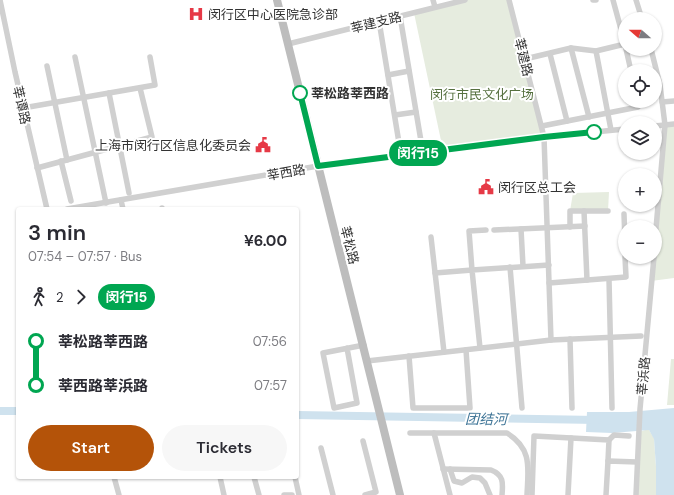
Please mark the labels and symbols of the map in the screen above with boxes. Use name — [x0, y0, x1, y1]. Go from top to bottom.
hospital icon: 闵行区中心医院急诊部 — [187, 5, 205, 23]
place label: 闵行区中心医院急诊部 — [208, 6, 338, 23]
street label: 莘建支路 — [349, 8, 403, 37]
north arrow — [618, 12, 662, 56]
street label: 莘建路 — [511, 36, 536, 78]
street label: 莘谭路 — [9, 84, 34, 126]
marker: 莘松路莘西路 — [292, 85, 308, 101]
place label: 莘松路莘西路 — [311, 85, 389, 102]
park label: 闵行市民文化广场 — [430, 86, 534, 103]
unlabelled marker — [586, 124, 602, 140]
public building icon: 上海市闵行区信息化委员会 — [254, 136, 272, 154]
place label: 上海市闵行区信息化委员会 — [95, 137, 251, 154]
line badge: 闵行15 — [390, 140, 446, 166]
street label: 莘西路 — [265, 161, 307, 184]
public building icon: 闵行区总工会 — [477, 178, 495, 196]
place label: 闵行区总工会 — [498, 179, 576, 196]
street label: 莘松路 — [337, 224, 362, 266]
street label: 莘浜路 — [633, 356, 654, 396]
water label: 团结河 — [465, 410, 510, 428]

